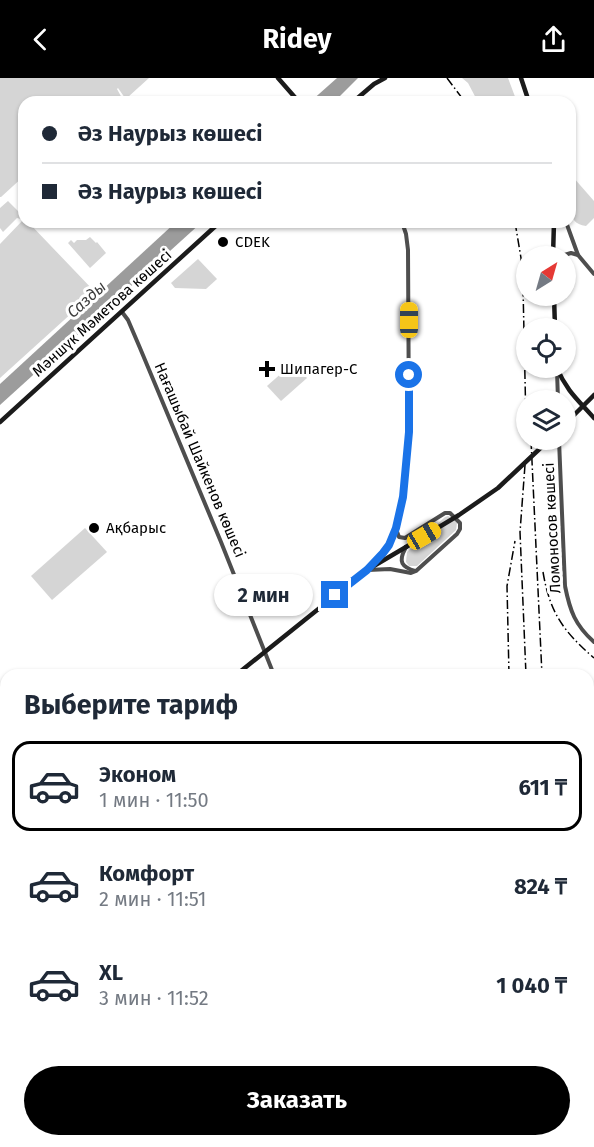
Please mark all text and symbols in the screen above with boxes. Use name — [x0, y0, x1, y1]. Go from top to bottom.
icon: back — [24, 23, 57, 56]
text: Ridey — [262, 23, 332, 55]
icon: share — [537, 23, 570, 56]
text: Әз Наурыз көшесі — [78, 120, 263, 147]
text: Әз Наурыз көшесі — [78, 178, 263, 205]
place label: CDEK — [235, 233, 270, 251]
marker: CDEK — [216, 235, 230, 249]
street label: Мәншүк Мәметова көшесі — [29, 246, 175, 380]
north arrow — [516, 246, 576, 306]
map controls — [516, 246, 576, 450]
water label: Сазды — [63, 277, 110, 322]
car — [400, 302, 418, 338]
button: locate — [516, 318, 576, 378]
street label: Нағашыбай Шайкенов көшесі — [151, 360, 249, 560]
marker: Шипагер-С — [258, 360, 276, 378]
place label: Шипагер-С — [280, 360, 358, 378]
route start — [395, 361, 422, 388]
button: layers — [516, 390, 576, 450]
street label: Ломоносов көшесі — [540, 462, 564, 594]
place label: Ақбарыс — [106, 519, 166, 537]
car — [404, 519, 444, 553]
marker: Ақбарыс — [87, 521, 101, 535]
callout: 2 мин — [215, 574, 314, 616]
route end — [321, 581, 348, 608]
text: 2 мин — [237, 583, 290, 607]
text: Выберите тариф — [24, 689, 238, 721]
icon: car — [27, 759, 81, 813]
text: Эконом — [99, 761, 176, 788]
text: 611 ₸ — [519, 774, 567, 801]
text: 1 мин · 11:50 — [99, 788, 209, 812]
icon: car — [27, 858, 81, 912]
text: Комфорт — [99, 860, 194, 887]
text: 824 ₸ — [514, 873, 567, 900]
text: 2 мин · 11:51 — [99, 887, 206, 911]
icon: car — [27, 957, 81, 1011]
text: XL — [99, 959, 123, 986]
text: 1 040 ₸ — [496, 972, 567, 999]
text: 3 мин · 11:52 — [99, 986, 209, 1010]
button: Заказать — [24, 1066, 570, 1135]

